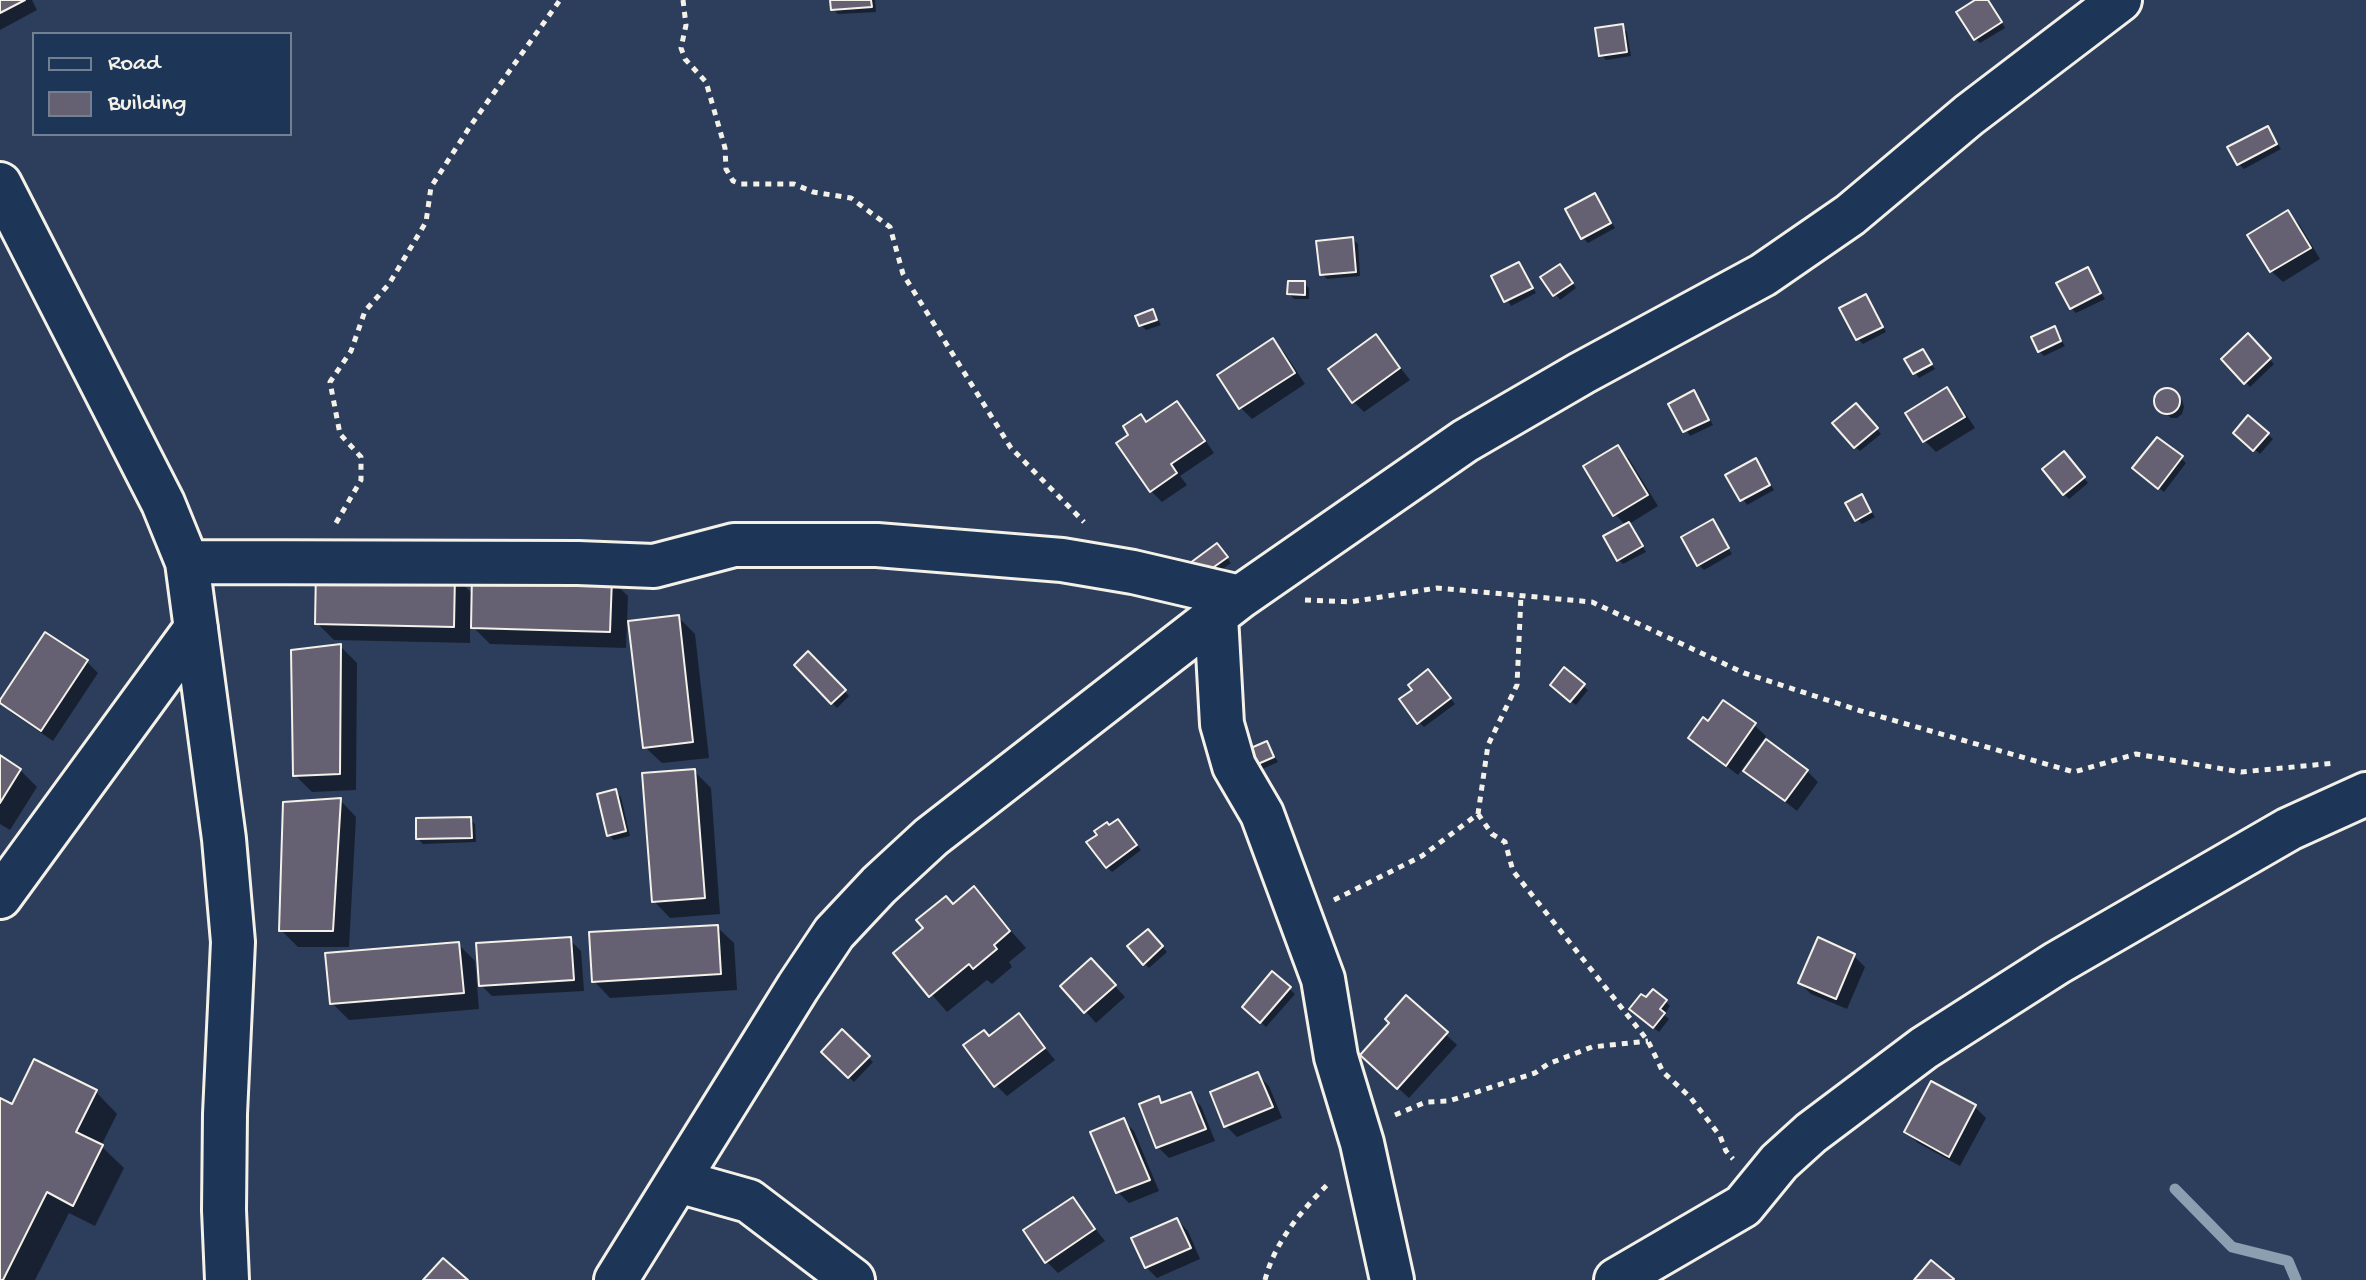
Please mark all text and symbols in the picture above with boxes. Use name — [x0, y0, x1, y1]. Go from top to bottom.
legend — [32, 32, 292, 136]
text: Road — [108, 50, 160, 79]
text: Building — [108, 90, 186, 119]

